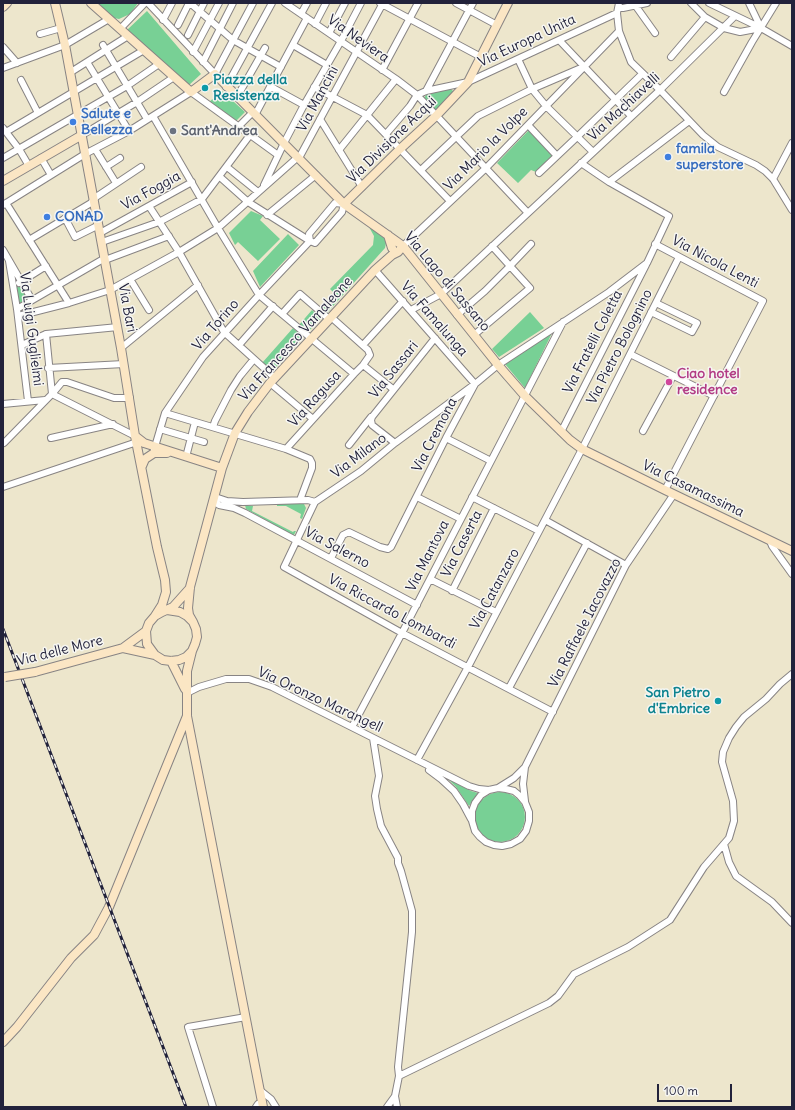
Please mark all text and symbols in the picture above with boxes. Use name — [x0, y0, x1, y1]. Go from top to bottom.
street label: Via Europa Unita — [476, 11, 578, 71]
street label: Via Neviera — [324, 12, 392, 66]
street label: Via Mancini — [294, 63, 342, 135]
street label: Via Machiavelli — [584, 69, 664, 145]
place label: Piazza della Resistenza — [213, 72, 287, 104]
marker: Piazza della Resistenza — [200, 83, 210, 93]
street label: Via Divisione Acqui — [344, 93, 440, 187]
street label: Via Mario la Volpe — [441, 104, 531, 194]
place label: Salute e Bellezza — [81, 106, 133, 138]
marker: Salute e Bellezza — [68, 117, 78, 127]
place label: Sant'Andrea — [181, 123, 258, 139]
marker: Sant'Andrea — [168, 126, 178, 136]
place label: famila superstore — [676, 141, 744, 174]
marker: famila superstore — [663, 152, 673, 162]
street label: Via Foggia — [118, 168, 184, 214]
place label: CONAD — [55, 209, 103, 225]
marker: CONAD — [42, 212, 52, 222]
street label: Via Lago di Sassano — [400, 229, 494, 335]
street label: Via Nicola Lenti — [669, 232, 761, 292]
street label: Via Luigi Guglielmi — [16, 271, 46, 387]
street label: Via Francesco Vamaleone — [236, 273, 356, 405]
street label: Via Famalunga — [397, 278, 471, 360]
street label: Via Bari — [114, 282, 140, 334]
street label: Via Fratelli Coletta — [560, 287, 626, 397]
street label: Via Pietro Bolognino — [584, 287, 656, 407]
street label: Via Torino — [189, 296, 243, 354]
street label: Via Sassari — [366, 338, 422, 402]
place label: Ciao hotel residence — [677, 366, 740, 398]
street label: Via Ragusa — [285, 367, 345, 431]
marker: Ciao hotel residence — [664, 377, 674, 387]
street label: Via Cremona — [409, 395, 461, 475]
street label: Via Milano — [328, 430, 390, 482]
street label: Via Casamassima — [639, 457, 747, 521]
street label: Via Caserta — [438, 508, 486, 580]
street label: Via Mantova — [403, 518, 453, 594]
street label: Via Salerno — [302, 524, 372, 572]
street label: Via Catanzaro — [467, 546, 523, 632]
street label: Via Raffaele Iacovazzo — [545, 555, 625, 691]
street label: Via Riccardo Lombardi — [325, 571, 459, 653]
street label: Via delle More — [15, 632, 105, 670]
street label: Via Oronzo Marangell — [255, 664, 385, 736]
place label: San Pietro d'Embrice — [646, 685, 710, 718]
marker: San Pietro d'Embrice — [713, 696, 723, 706]
scale bar — [659, 1076, 734, 1102]
text: 100 m — [664, 1083, 698, 1098]

